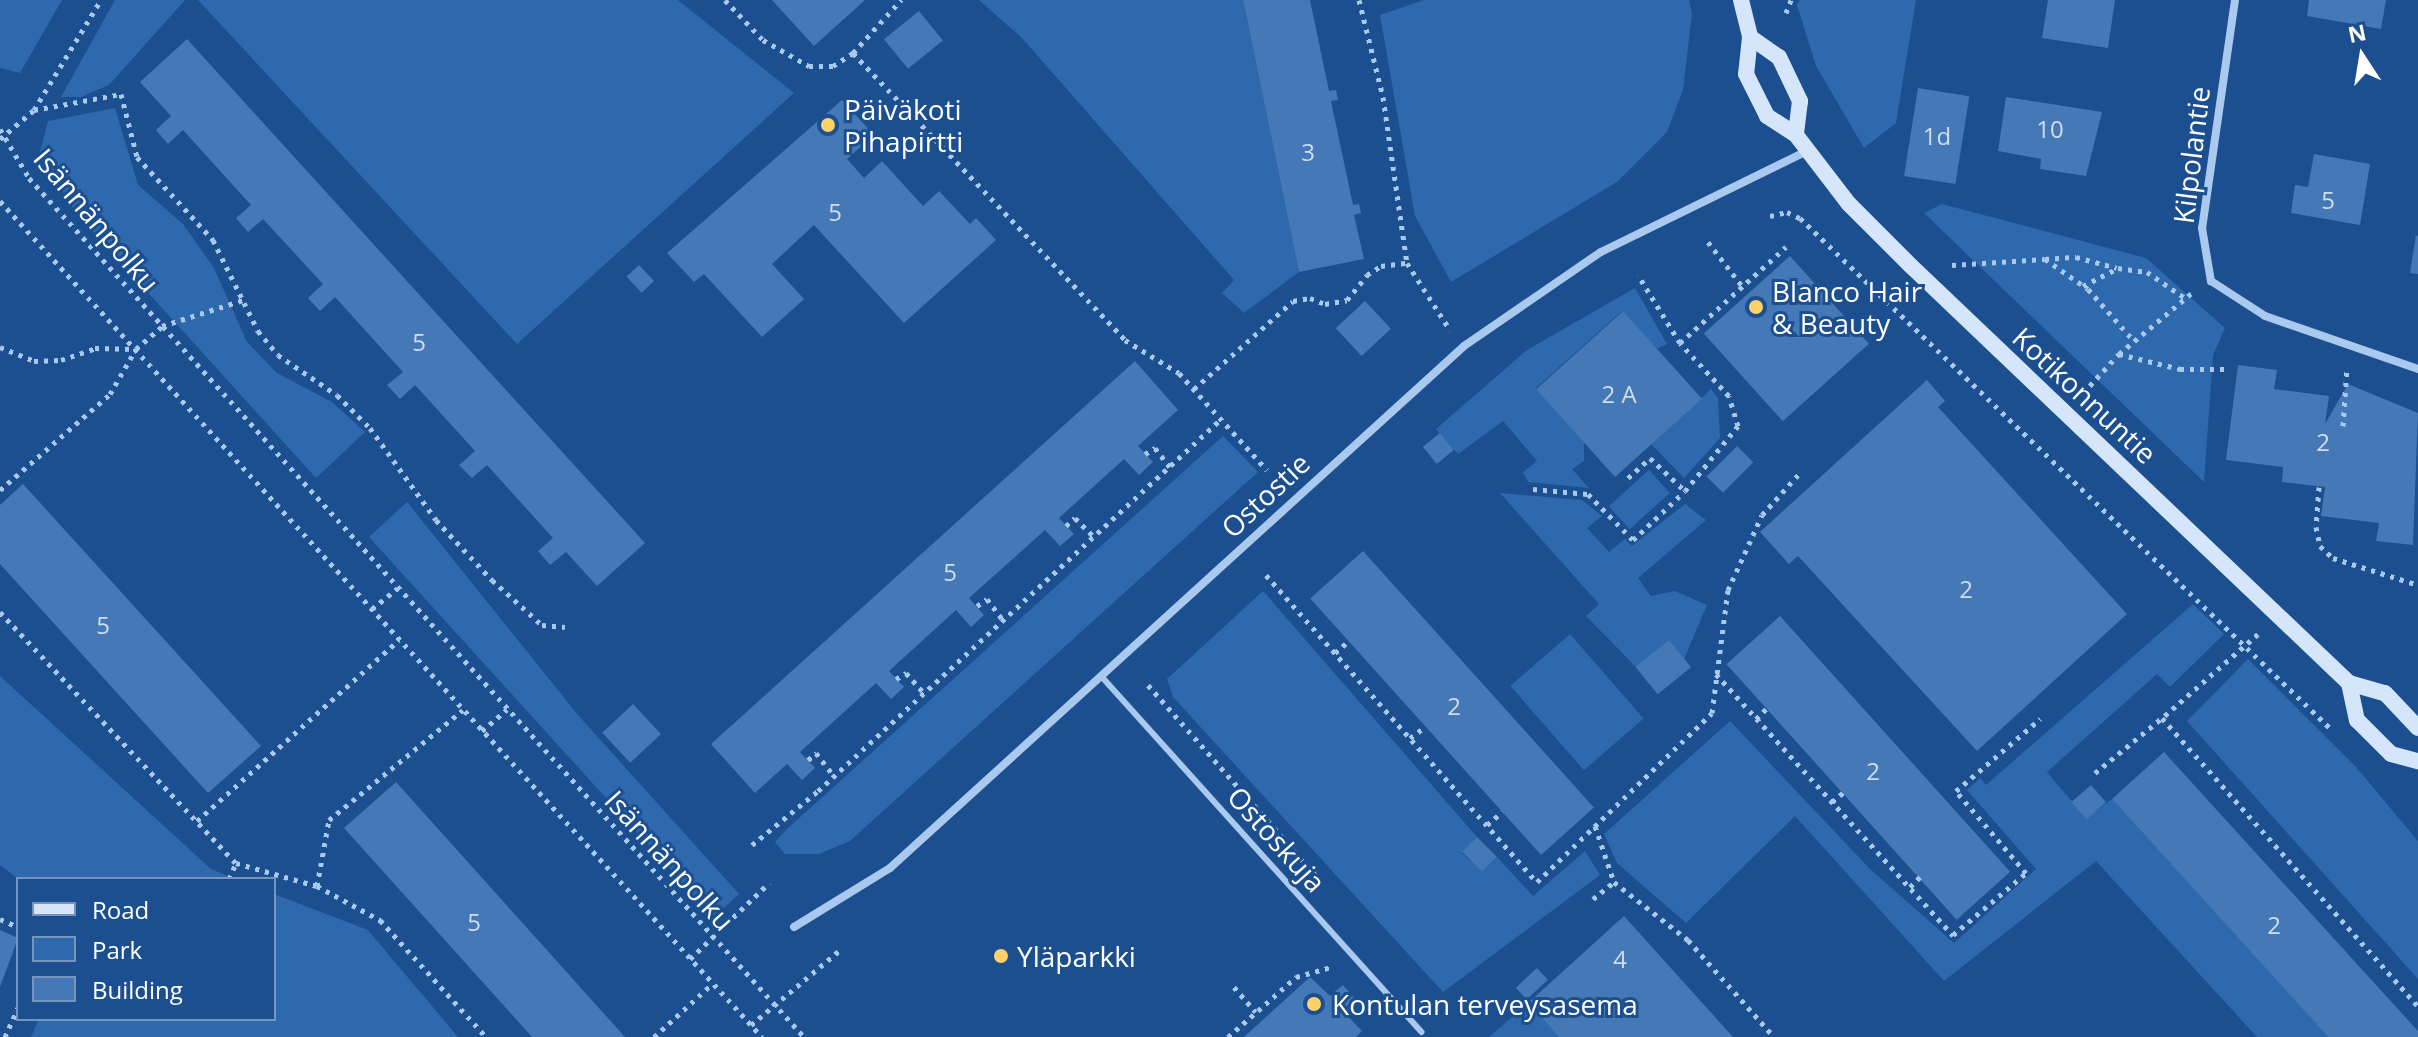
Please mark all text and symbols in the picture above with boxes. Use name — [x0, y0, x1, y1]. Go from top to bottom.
north arrow — [2322, 16, 2402, 96]
text: N — [2345, 16, 2369, 49]
street label: Kilpolantie — [2166, 85, 2216, 225]
place label: Päiväkoti Pihapirtti — [844, 92, 963, 158]
house number: 10 — [2036, 115, 2064, 143]
marker: Päiväkoti Pihapirtti — [819, 116, 837, 134]
house number: 1d — [1923, 122, 1951, 150]
house number: 3 — [1301, 138, 1315, 166]
street label: Isännänpolku — [27, 142, 167, 298]
house number: 5 — [2321, 186, 2335, 214]
house number: 5 — [828, 198, 842, 226]
place label: Blanco Hair & Beauty — [1772, 274, 1922, 340]
marker: Blanco Hair & Beauty — [1747, 298, 1765, 316]
street label: Kotikonnuntie — [2006, 320, 2164, 470]
house number: 5 — [412, 328, 426, 356]
house number: 2 A — [1601, 380, 1637, 408]
house number: 2 — [2316, 428, 2330, 456]
street label: Ostostie — [1214, 446, 1316, 544]
house number: 5 — [943, 558, 957, 586]
house number: 2 — [1959, 575, 1973, 603]
house number: 5 — [96, 611, 110, 639]
house number: 2 — [1447, 692, 1461, 720]
house number: 2 — [1866, 757, 1880, 785]
street label: Ostoskuja — [1221, 780, 1333, 898]
street label: Isännänpolku — [598, 783, 742, 937]
legend — [16, 877, 276, 1021]
text: Road — [92, 893, 149, 926]
house number: 5 — [467, 908, 481, 936]
house number: 2 — [2267, 911, 2281, 939]
text: Park — [92, 933, 142, 966]
place label: Yläparkki — [1017, 939, 1136, 973]
house number: 4 — [1613, 945, 1627, 973]
marker: Yläparkki — [992, 947, 1010, 965]
text: Building — [92, 973, 183, 1006]
place label: Kontulan terveysasema — [1332, 987, 1638, 1021]
marker: Kontulan terveysasema — [1303, 993, 1325, 1015]

